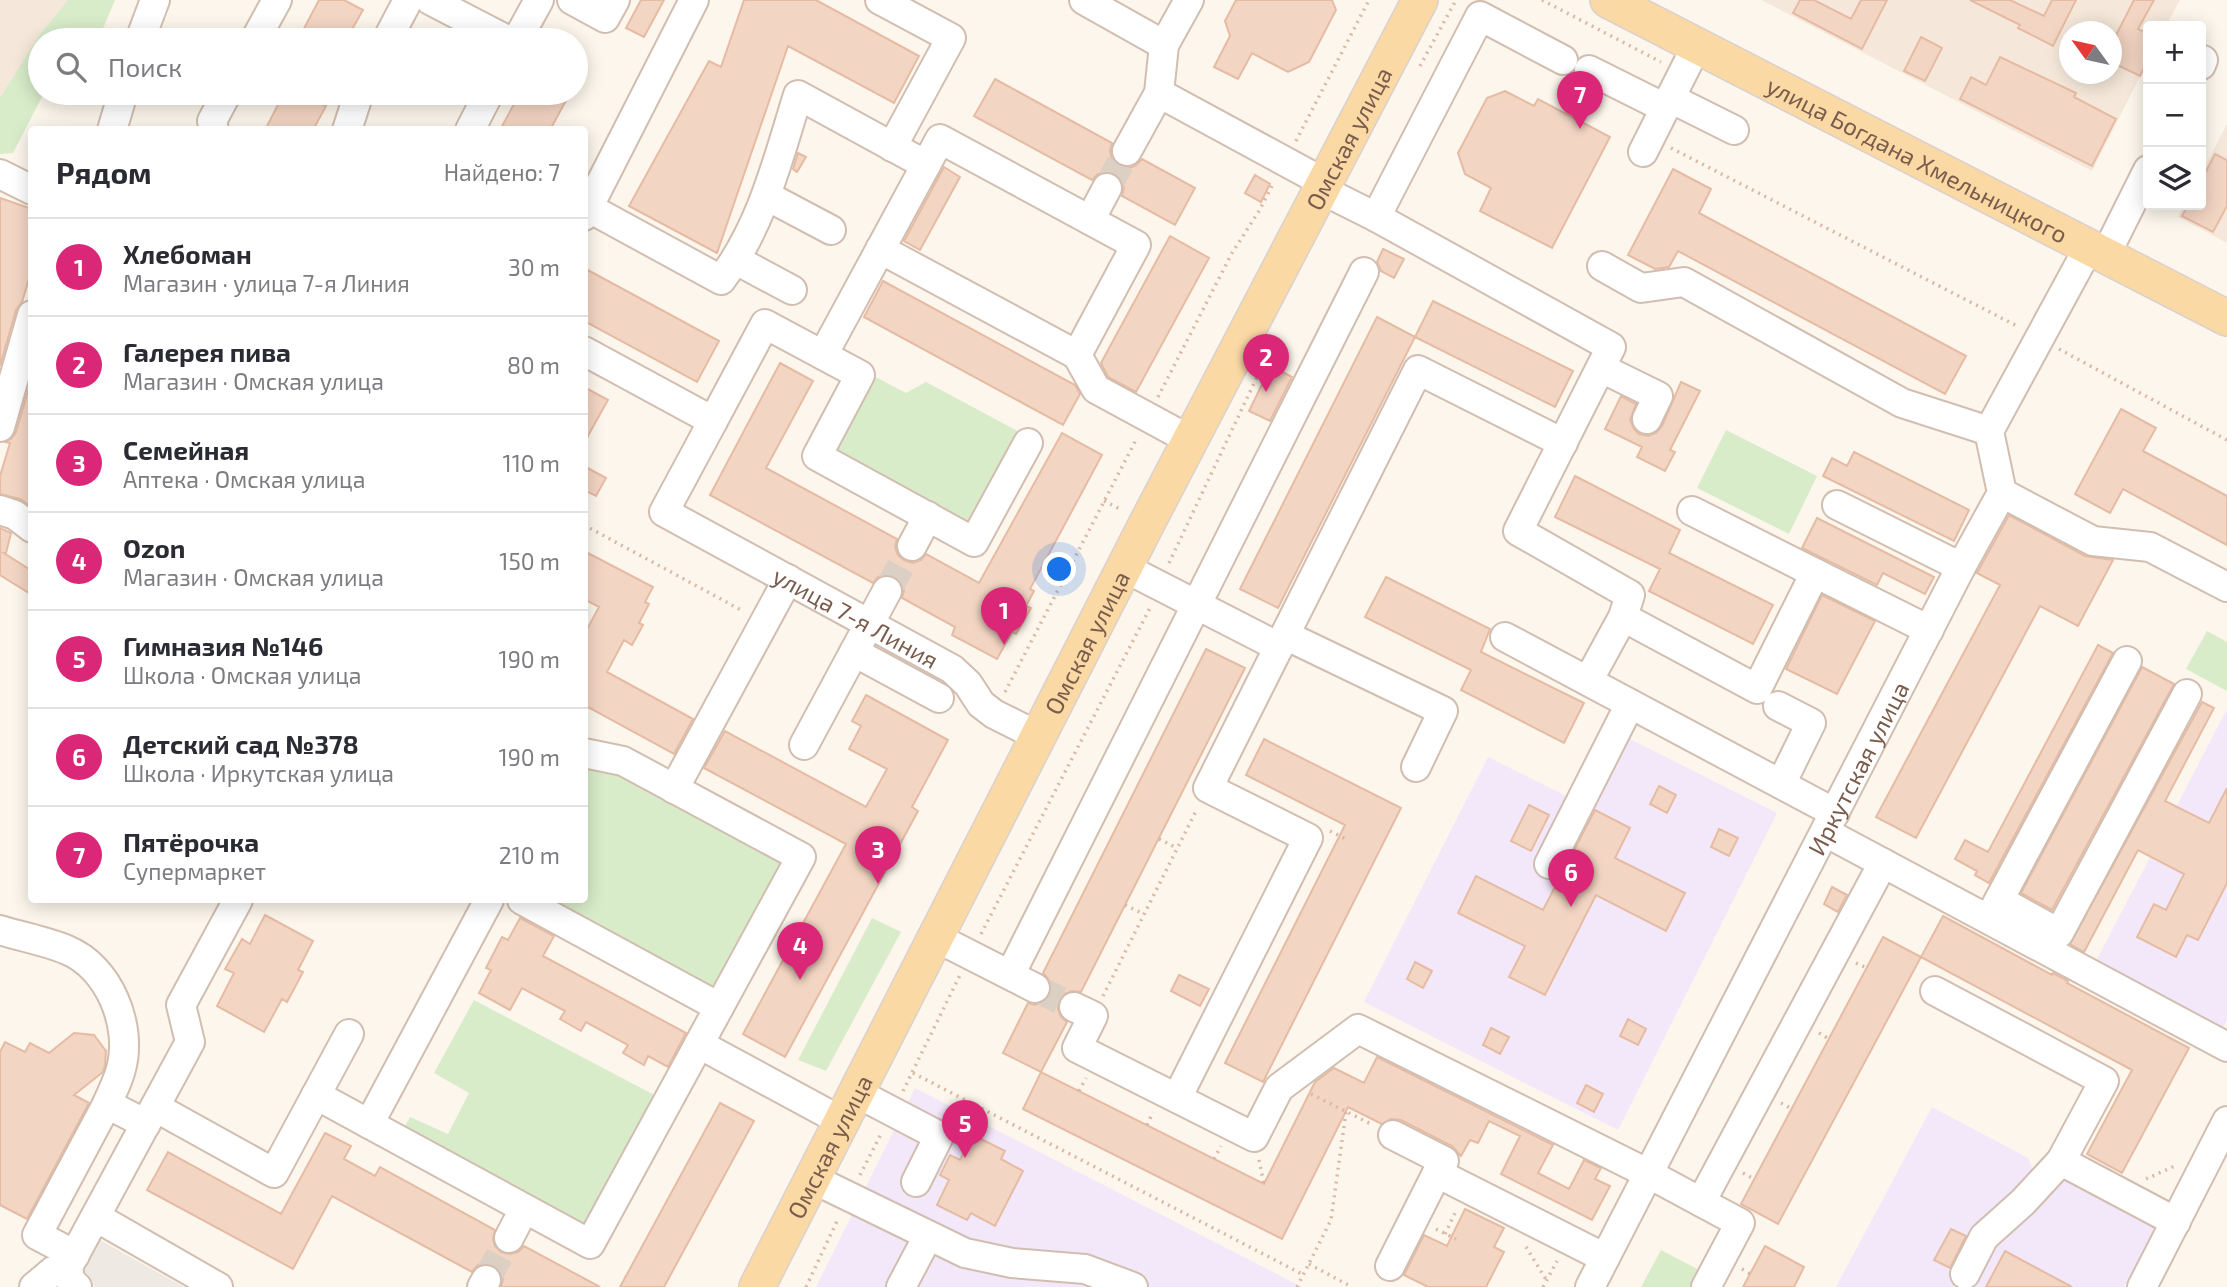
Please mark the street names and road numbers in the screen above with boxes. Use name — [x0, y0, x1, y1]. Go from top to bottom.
street label: Омская улица — [1299, 62, 1397, 215]
street label: улица Богдана Хмельницкого — [1762, 70, 2073, 248]
street label: улица 7-я Линия — [768, 560, 944, 674]
street label: Омская улица — [1037, 565, 1135, 719]
street label: Иркутская улица — [1801, 676, 1914, 860]
street label: Омская улица — [780, 1070, 878, 1223]

